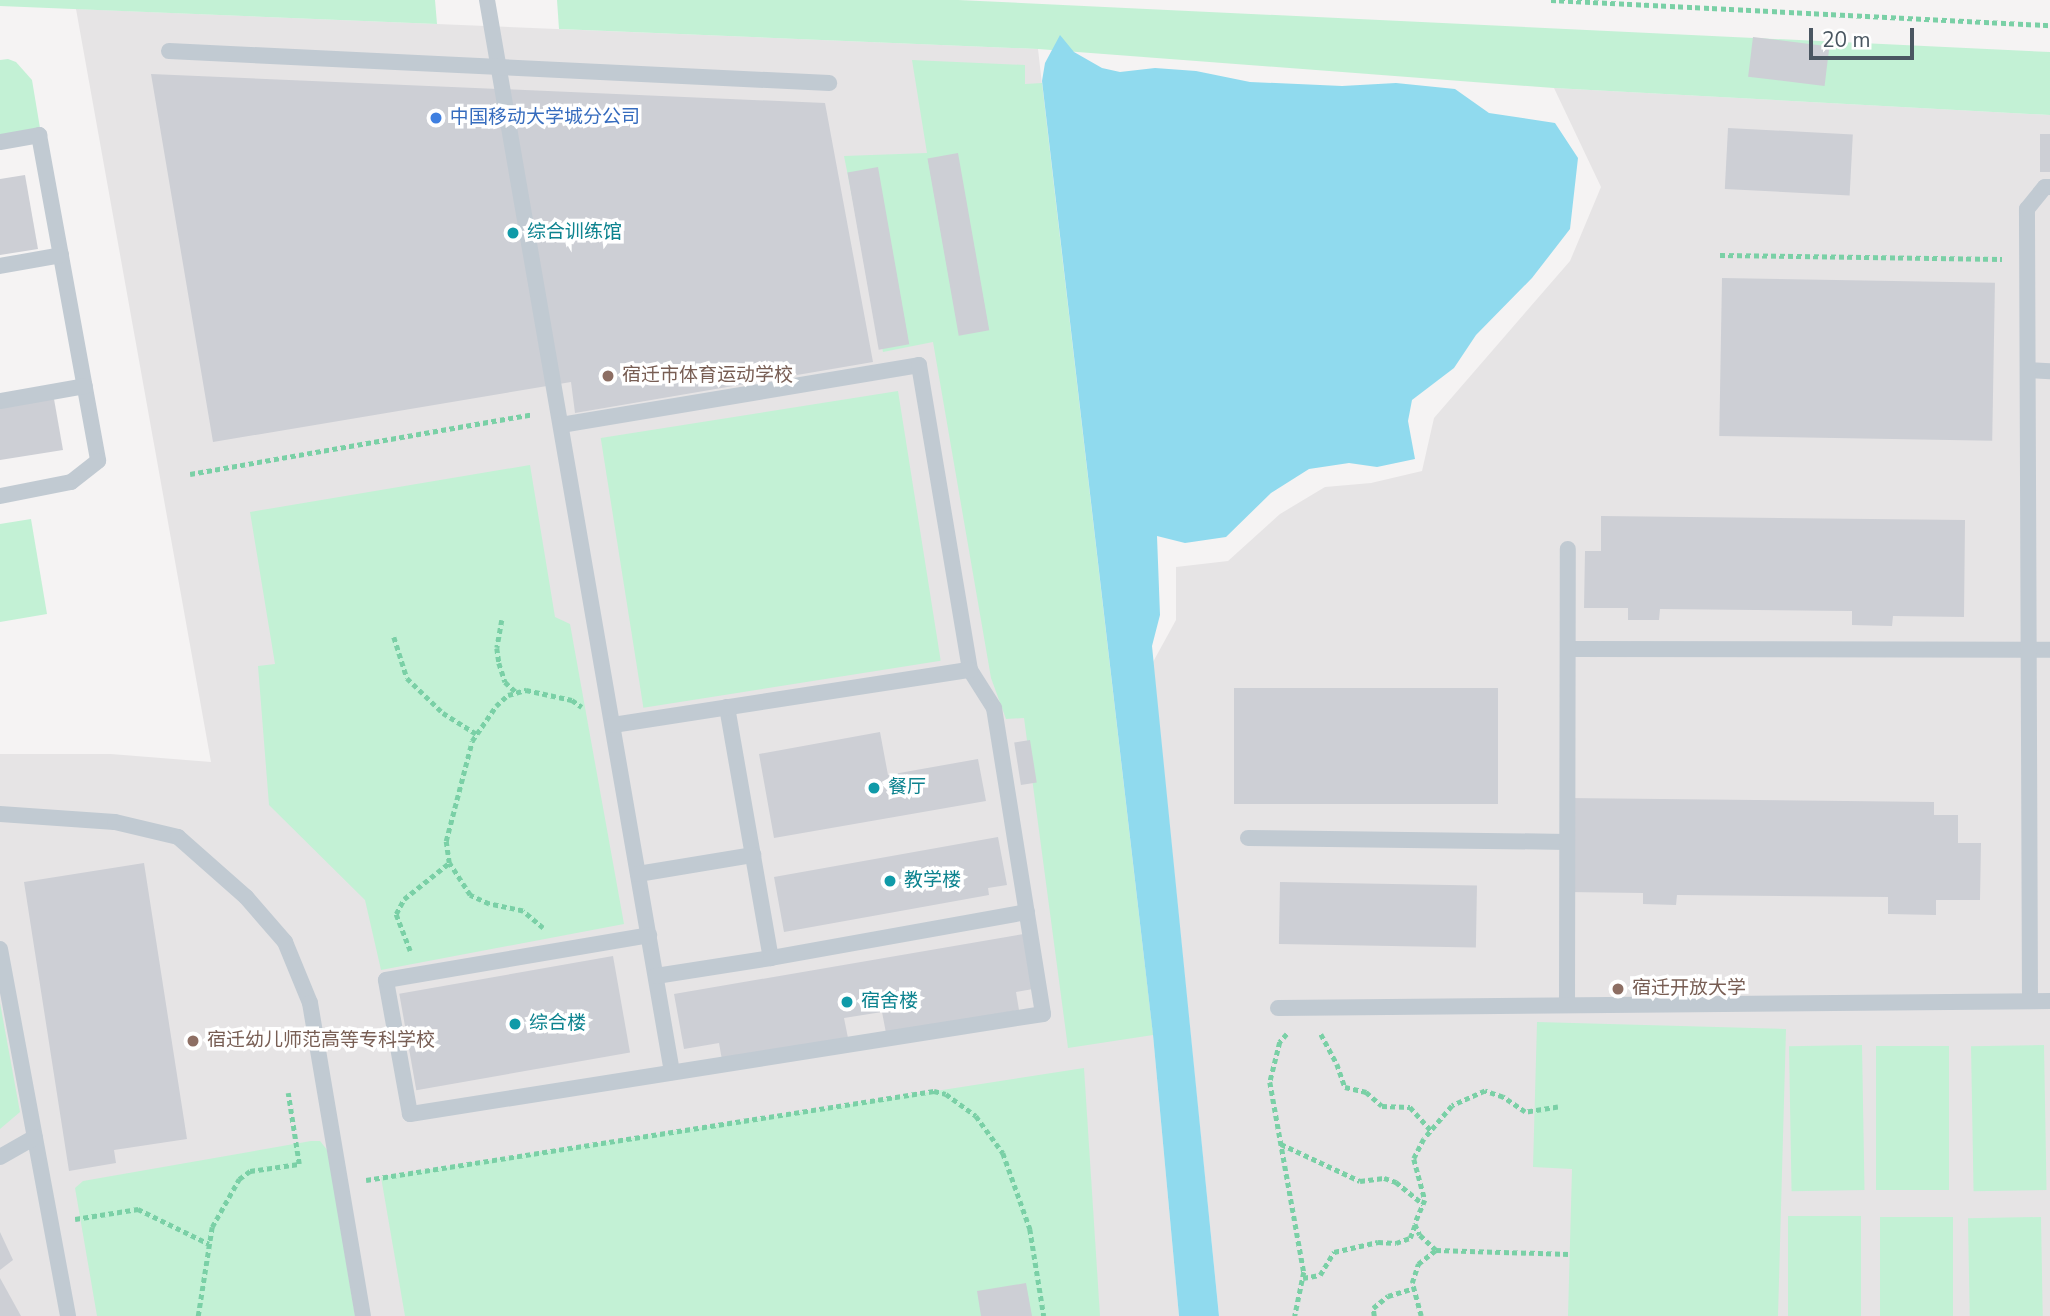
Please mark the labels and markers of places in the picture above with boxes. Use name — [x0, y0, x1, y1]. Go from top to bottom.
place label: 中国移动大学城分公司 — [450, 107, 640, 129]
marker: 中国移动大学城分公司 — [428, 110, 444, 126]
place label: 综合训练馆 — [527, 222, 622, 244]
marker: 综合训练馆 — [505, 225, 521, 241]
place label: 宿迁市体育运动学校 — [622, 365, 793, 387]
marker: 宿迁市体育运动学校 — [600, 368, 616, 384]
place label: 餐厅 — [888, 777, 926, 799]
marker: 餐厅 — [866, 780, 882, 796]
place label: 教学楼 — [904, 870, 961, 892]
marker: 教学楼 — [882, 873, 898, 889]
place label: 宿迁开放大学 — [1632, 978, 1746, 1000]
marker: 宿迁开放大学 — [1610, 981, 1626, 997]
place label: 宿舍楼 — [861, 991, 918, 1013]
marker: 宿舍楼 — [839, 994, 855, 1010]
place label: 综合楼 — [529, 1013, 586, 1035]
marker: 综合楼 — [507, 1016, 523, 1032]
place label: 宿迁幼儿师范高等专科学校 — [207, 1030, 435, 1052]
marker: 宿迁幼儿师范高等专科学校 — [185, 1033, 201, 1049]

